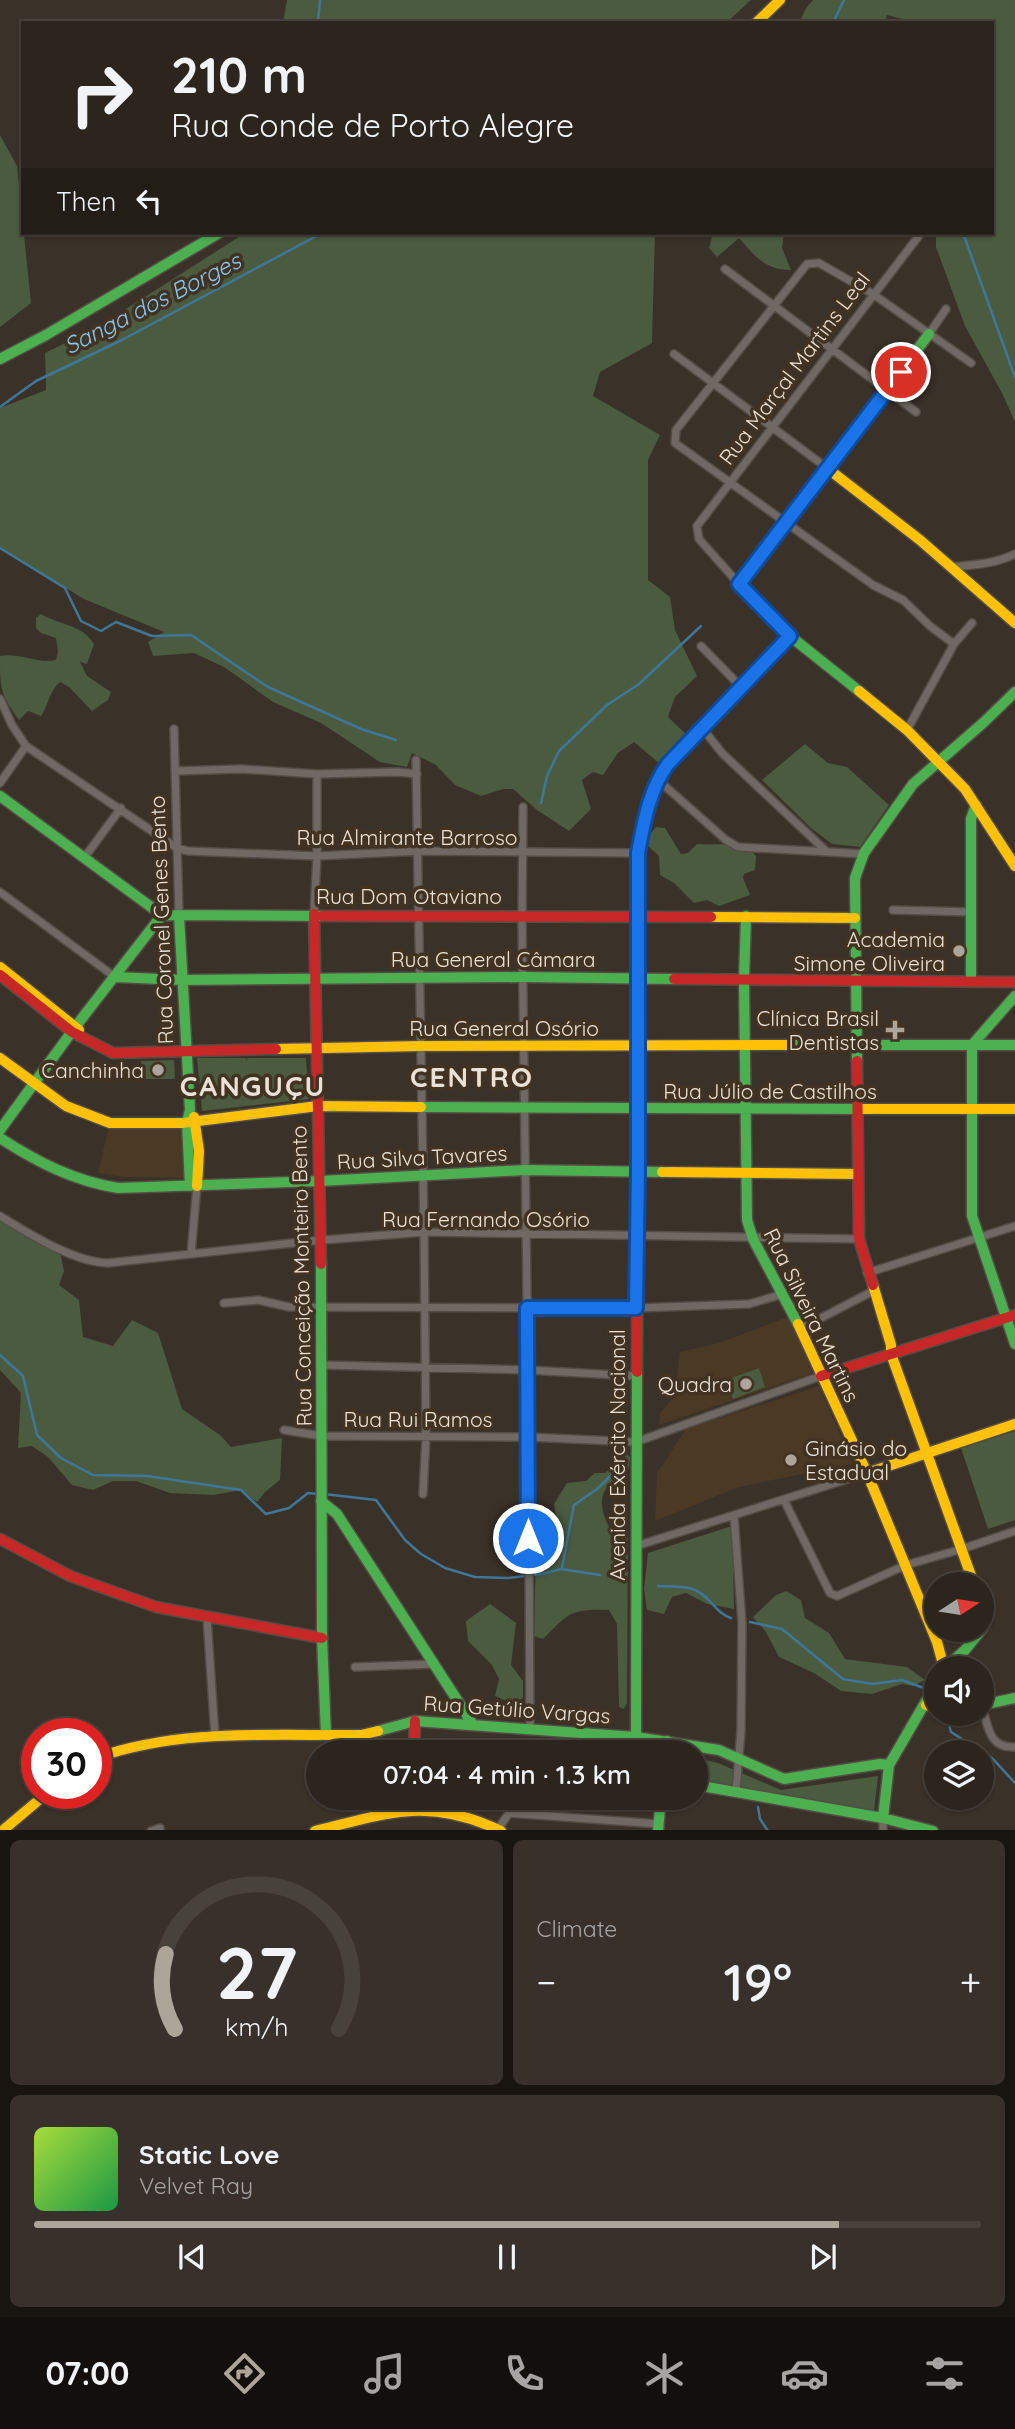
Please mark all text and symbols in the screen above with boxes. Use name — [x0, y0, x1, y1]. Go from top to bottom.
text: 210 m — [171, 44, 307, 105]
icon: right — [56, 49, 147, 140]
text: Rua Conde de Porto Alegre — [171, 105, 574, 145]
icon: left — [130, 182, 168, 220]
text: Then — [56, 185, 116, 218]
water label: Sanga dos Borges — [59, 245, 247, 360]
street label: Rua Marçal Martins Leal — [713, 266, 875, 470]
pin — [871, 342, 931, 402]
icon: arrive — [882, 353, 920, 391]
street label: Rua Coronel Genes Bento — [144, 795, 178, 1045]
street label: Rua Almirante Barroso — [297, 824, 517, 850]
street label: Rua Dom Otaviano — [316, 883, 502, 909]
place label: Academia Simone Oliveira — [794, 926, 945, 976]
marker: Academia Simone Oliveira — [951, 943, 967, 959]
street label: Rua General Câmara — [391, 946, 595, 972]
place label: Clínica Brasil Dentistas — [757, 1005, 879, 1055]
street label: Rua General Osório — [409, 1015, 599, 1041]
marker: Clínica Brasil Dentistas — [885, 1020, 905, 1040]
place label: Canchinha — [41, 1057, 144, 1083]
district label: CENTRO — [410, 1059, 534, 1094]
marker: Canchinha — [150, 1062, 166, 1078]
district label: CANGUÇU — [180, 1068, 326, 1103]
street label: Rua Júlio de Castilhos — [663, 1078, 877, 1104]
street label: Rua Conceição Monteiro Bento — [285, 1125, 317, 1427]
street label: Rua Silva Tavares — [336, 1140, 508, 1174]
street label: Rua Fernando Osório — [382, 1206, 590, 1232]
street label: Rua Silveira Martins — [759, 1224, 865, 1406]
street label: Avenida Exército Nacional — [604, 1329, 630, 1581]
place label: Quadra — [658, 1371, 732, 1397]
marker: Quadra — [738, 1376, 754, 1392]
street label: Rua Rui Ramos — [344, 1406, 492, 1432]
place label: Ginásio do Estadual — [805, 1435, 907, 1485]
marker: Ginásio do Estadual — [783, 1452, 799, 1468]
position arrow — [491, 1501, 565, 1575]
north arrow — [924, 1572, 994, 1642]
map controls — [924, 1572, 994, 1810]
button: sound — [924, 1656, 994, 1726]
street label: Rua Getúlio Vargas — [423, 1689, 611, 1729]
speed limit sign: 30 — [21, 1718, 112, 1809]
button: layers — [924, 1740, 994, 1810]
text: 07:04 · 4 min · 1.3 km — [383, 1758, 631, 1791]
text: Climate — [537, 1914, 617, 1943]
text: 27 — [216, 1926, 297, 2017]
text: 19° — [724, 1949, 792, 2014]
text: − — [537, 1958, 556, 2006]
text: + — [960, 1958, 981, 2006]
text: km/h — [225, 2010, 288, 2041]
text: Static Love — [139, 2138, 280, 2171]
text: Velvet Ray — [139, 2171, 253, 2200]
icon: previous — [173, 2238, 211, 2276]
icon: pause — [488, 2238, 526, 2276]
icon: next — [804, 2238, 842, 2276]
icon: directions — [220, 2349, 269, 2398]
icon: music — [360, 2349, 409, 2398]
icon: phone — [500, 2349, 549, 2398]
icon: climate — [640, 2349, 689, 2398]
icon: car — [780, 2349, 829, 2398]
icon: filters — [920, 2349, 969, 2398]
text: 07:00 — [46, 2353, 129, 2393]

